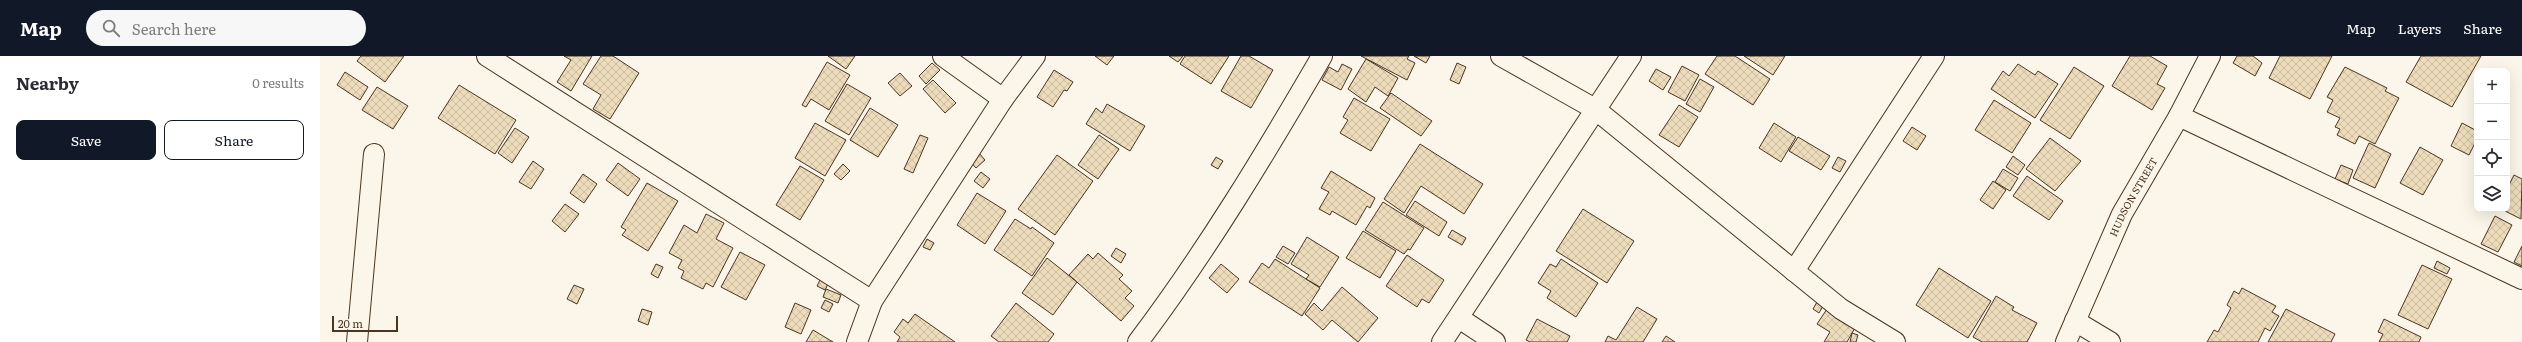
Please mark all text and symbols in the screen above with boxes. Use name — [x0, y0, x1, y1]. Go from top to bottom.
search box — [86, 10, 366, 46]
text: Map — [20, 14, 62, 42]
icon: search — [100, 17, 122, 39]
text: Search here — [132, 17, 216, 40]
text: Map — [2346, 18, 2376, 38]
text: Layers — [2398, 18, 2441, 38]
text: Share — [2463, 18, 2502, 38]
map controls — [2474, 68, 2510, 212]
button: + — [2474, 68, 2510, 104]
text: Nearby — [16, 70, 79, 95]
text: 0 results — [252, 73, 304, 92]
button: − — [2474, 104, 2510, 140]
button: Save — [16, 120, 156, 160]
button: Share — [164, 120, 304, 160]
button: locate — [2474, 140, 2510, 176]
street label: HUDSON STREET — [2105, 154, 2160, 239]
button: layers — [2474, 176, 2510, 212]
scale bar — [332, 314, 398, 333]
text: 20 m — [338, 315, 363, 331]

